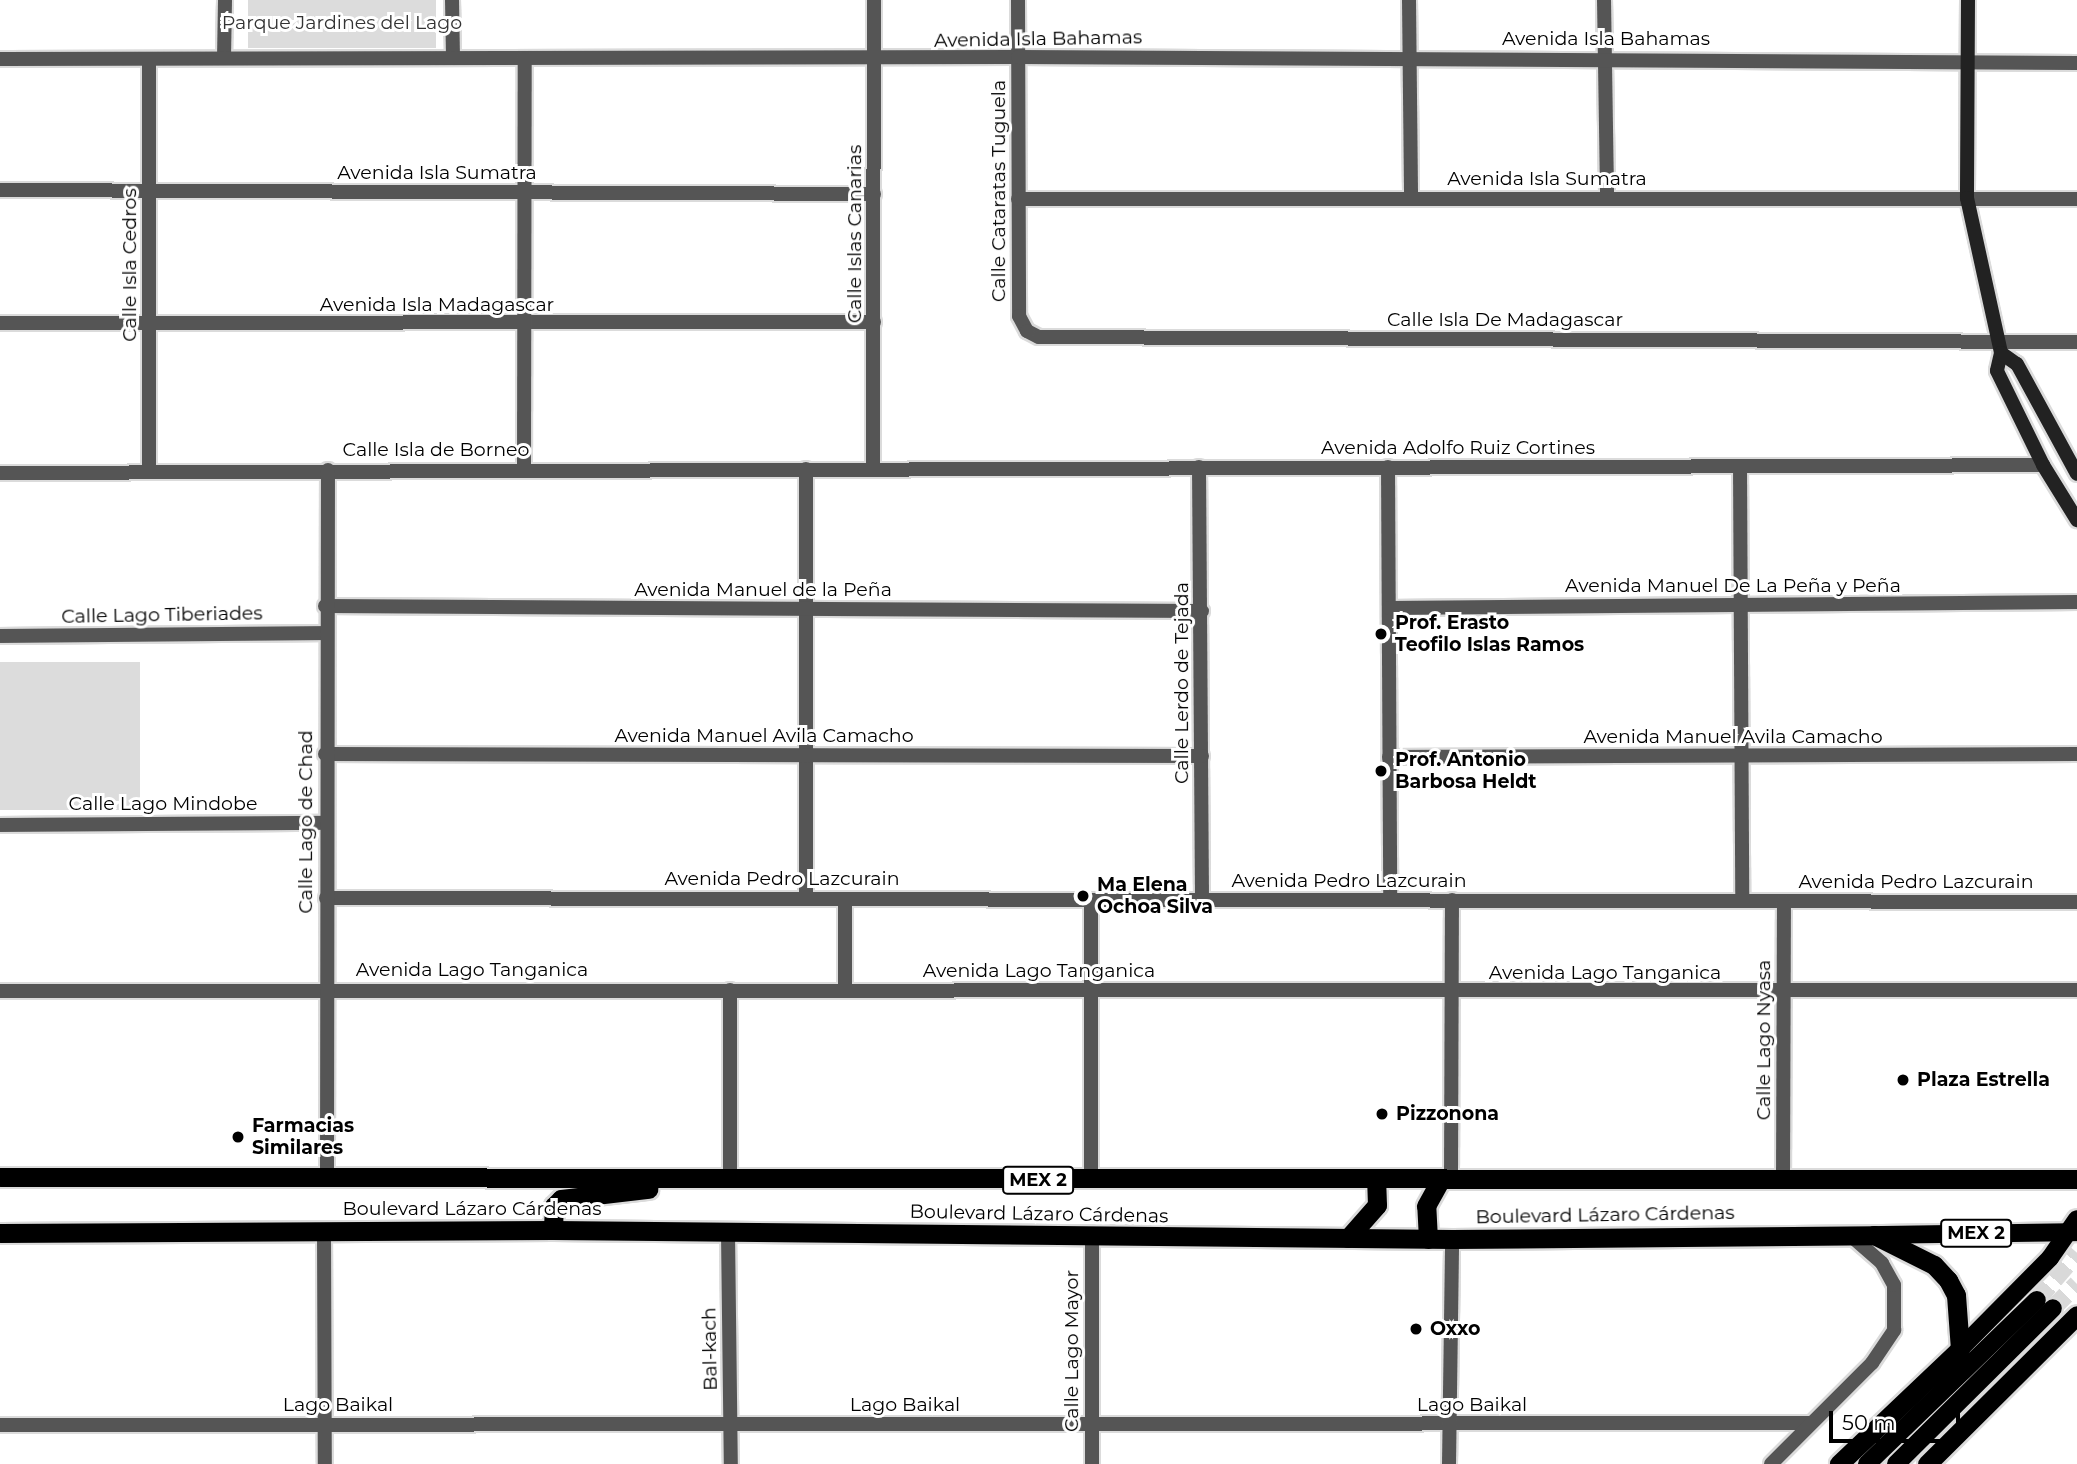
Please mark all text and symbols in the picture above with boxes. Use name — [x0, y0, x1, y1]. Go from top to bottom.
park label: Parque Jardines del Lago — [222, 12, 462, 34]
street label: Avenida Isla Bahamas — [934, 26, 1142, 52]
street label: Avenida Isla Bahamas — [1502, 28, 1710, 50]
street label: Calle Cataratas Tuguela — [988, 80, 1010, 302]
street label: Calle Islas Canarias — [844, 145, 866, 323]
street label: Avenida Isla Sumatra — [337, 162, 537, 184]
street label: Avenida Isla Sumatra — [1447, 168, 1647, 190]
street label: Calle Isla Cedros — [119, 188, 141, 342]
street label: Avenida Isla Madagascar — [320, 294, 554, 316]
street label: Calle Isla De Madagascar — [1387, 309, 1623, 331]
street label: Avenida Adolfo Ruiz Cortines — [1321, 437, 1595, 459]
street label: Calle Isla de Borneo — [343, 439, 529, 461]
street label: Avenida Manuel De La Peña y Peña — [1565, 575, 1901, 597]
street label: Avenida Manuel de la Peña — [634, 579, 892, 601]
street label: Calle Lerdo de Tejada — [1171, 582, 1193, 784]
street label: Calle Lago Tiberiades — [61, 602, 263, 628]
place label: Prof. Erasto Teofilo Islas Ramos — [1395, 612, 1584, 656]
marker: Prof. Erasto Teofilo Islas Ramos — [1373, 626, 1389, 642]
street label: Avenida Manuel Avila Camacho — [614, 725, 914, 747]
street label: Avenida Manuel Avila Camacho — [1583, 726, 1883, 748]
street label: Calle Lago de Chad — [295, 730, 317, 914]
place label: Prof. Antonio Barbosa Heldt — [1395, 749, 1537, 793]
marker: Prof. Antonio Barbosa Heldt — [1373, 763, 1389, 779]
street label: Calle Lago Mindobe — [69, 793, 257, 815]
street label: Avenida Pedro Lazcurain — [664, 868, 900, 890]
street label: Avenida Pedro Lazcurain — [1231, 870, 1467, 892]
street label: Avenida Pedro Lazcurain — [1798, 871, 2034, 893]
place label: Ma Elena Ochoa Silva — [1097, 874, 1213, 918]
marker: Ma Elena Ochoa Silva — [1075, 888, 1091, 904]
street label: Avenida Lago Tanganica — [356, 959, 588, 981]
street label: Avenida Lago Tanganica — [923, 960, 1155, 982]
street label: Calle Lago Nyasa — [1753, 960, 1775, 1120]
street label: Avenida Lago Tanganica — [1489, 962, 1721, 984]
place label: Plaza Estrella — [1917, 1069, 2050, 1091]
marker: Plaza Estrella — [1895, 1072, 1911, 1088]
place label: Pizzonona — [1396, 1103, 1499, 1125]
marker: Pizzonona — [1374, 1106, 1390, 1122]
place label: Farmacias Similares — [252, 1115, 354, 1159]
marker: Farmacias Similares — [230, 1129, 246, 1145]
road number: MEX 2 — [1001, 1166, 1075, 1195]
street label: Boulevard Lázaro Cárdenas — [343, 1198, 601, 1220]
street label: Boulevard Lázaro Cárdenas — [909, 1200, 1169, 1228]
street label: Boulevard Lázaro Cárdenas — [1475, 1201, 1735, 1229]
road number: MEX 2 — [1939, 1218, 2013, 1248]
street label: Calle Lago Mayor — [1061, 1270, 1083, 1432]
street label: Bal-kach — [698, 1307, 722, 1391]
place label: Oxxo — [1430, 1318, 1480, 1340]
marker: Oxxo — [1408, 1321, 1424, 1337]
street label: Lago Baikal — [283, 1394, 393, 1416]
street label: Lago Baikal — [850, 1394, 960, 1416]
street label: Lago Baikal — [1417, 1394, 1527, 1416]
scale bar — [1832, 1398, 1963, 1442]
text: 50 m — [1842, 1410, 1896, 1435]

